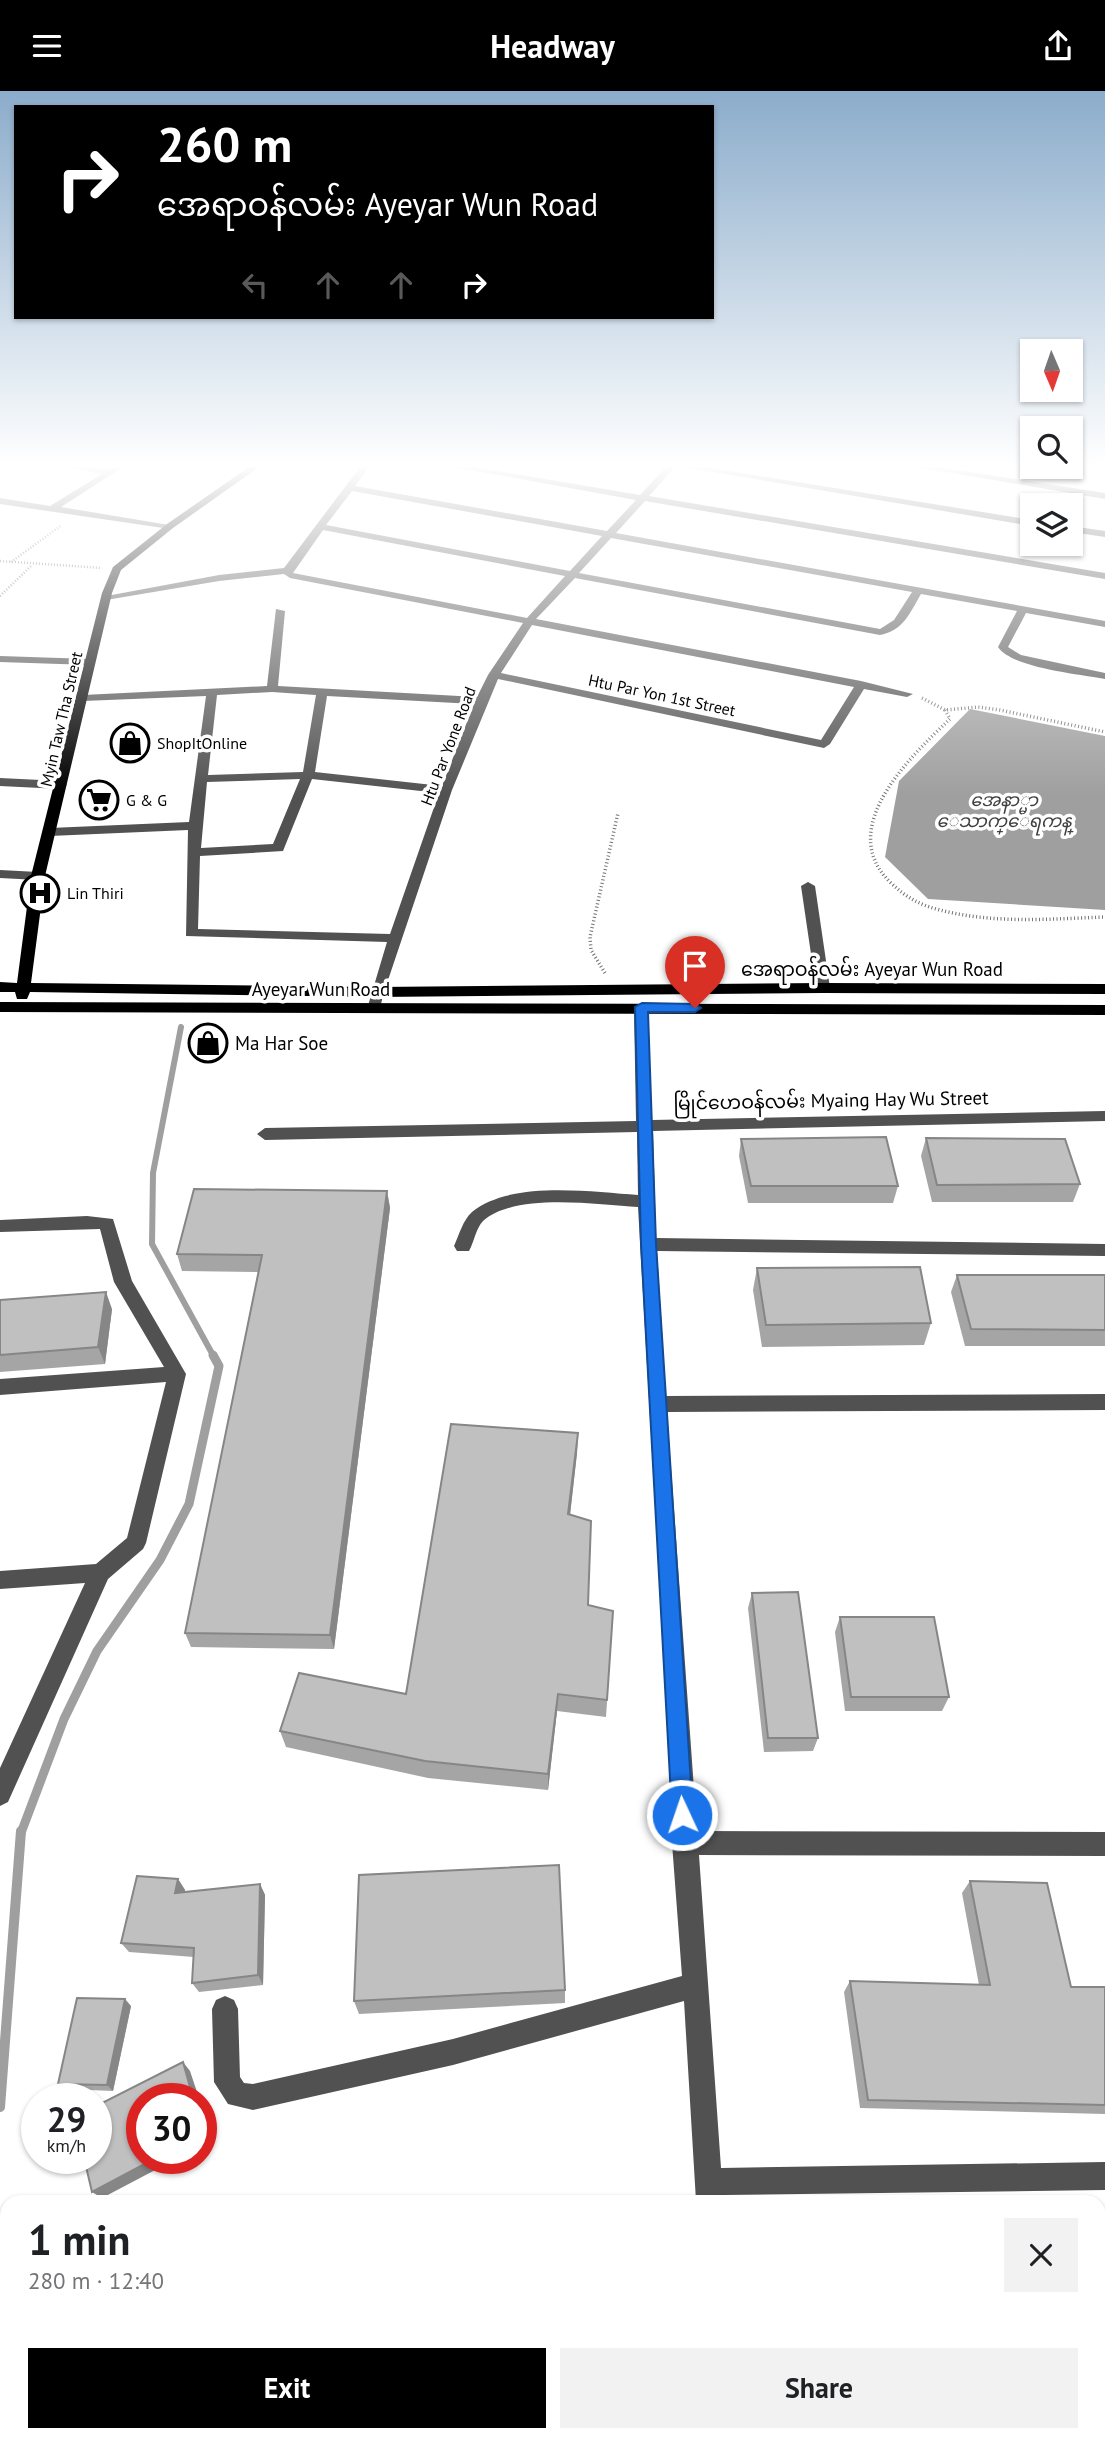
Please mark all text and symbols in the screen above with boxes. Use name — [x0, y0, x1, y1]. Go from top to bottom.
text: Headway — [490, 25, 615, 67]
icon: menu — [28, 27, 66, 65]
icon: share — [1039, 27, 1077, 65]
text: 260 m — [157, 112, 292, 176]
icon: right — [42, 133, 133, 224]
text: အေရာဝန်လမ်း Ayeyar Wun Road — [157, 183, 598, 225]
icon: left — [236, 266, 274, 304]
icon: ahead — [309, 266, 347, 304]
icon: ahead — [382, 266, 420, 304]
icon: right — [455, 266, 493, 304]
north arrow — [1020, 339, 1083, 403]
map controls — [1020, 339, 1083, 556]
button: search — [1020, 416, 1083, 479]
button: layers — [1020, 493, 1083, 556]
street label: Myin Taw Tha Street — [36, 649, 86, 788]
street label: Htu Par Yon 1st Street — [587, 670, 738, 720]
street label: Htu Par Yone Road — [416, 684, 480, 808]
shop icon: ShopItOnline — [109, 722, 151, 764]
place label: ShopItOnline — [157, 733, 247, 753]
supermarket icon: G & G — [78, 779, 120, 821]
water label: အေနာ္မာ ေသာက္ေရကန္ — [936, 788, 1074, 836]
place label: G & G — [126, 790, 167, 810]
hospital icon: Lin Thiri — [19, 872, 61, 914]
place label: Lin Thiri — [67, 883, 124, 903]
pin — [665, 936, 725, 1008]
icon: arrive — [676, 947, 714, 985]
street label: အေရာဝန်လမ်း Ayeyar Wun Road — [741, 955, 1003, 985]
street label: Ayeyar Wun Road — [252, 977, 390, 1001]
shop icon: Ma Har Soe — [187, 1022, 229, 1064]
place label: Ma Har Soe — [235, 1031, 328, 1055]
street label: မြိုင်ဟေဝန်လမ်း Myaing Hay Wu Street — [673, 1083, 989, 1119]
position arrow — [645, 1778, 719, 1852]
speed limit sign: 30 — [126, 2083, 217, 2174]
text: 29 — [47, 2096, 86, 2142]
text: km/h — [47, 2134, 86, 2157]
text: 1 min — [28, 2212, 130, 2267]
button: close — [1004, 2218, 1078, 2292]
text: 280 m · 12:40 — [28, 2266, 164, 2295]
button: Exit — [28, 2348, 546, 2428]
button: Share — [560, 2348, 1078, 2428]

